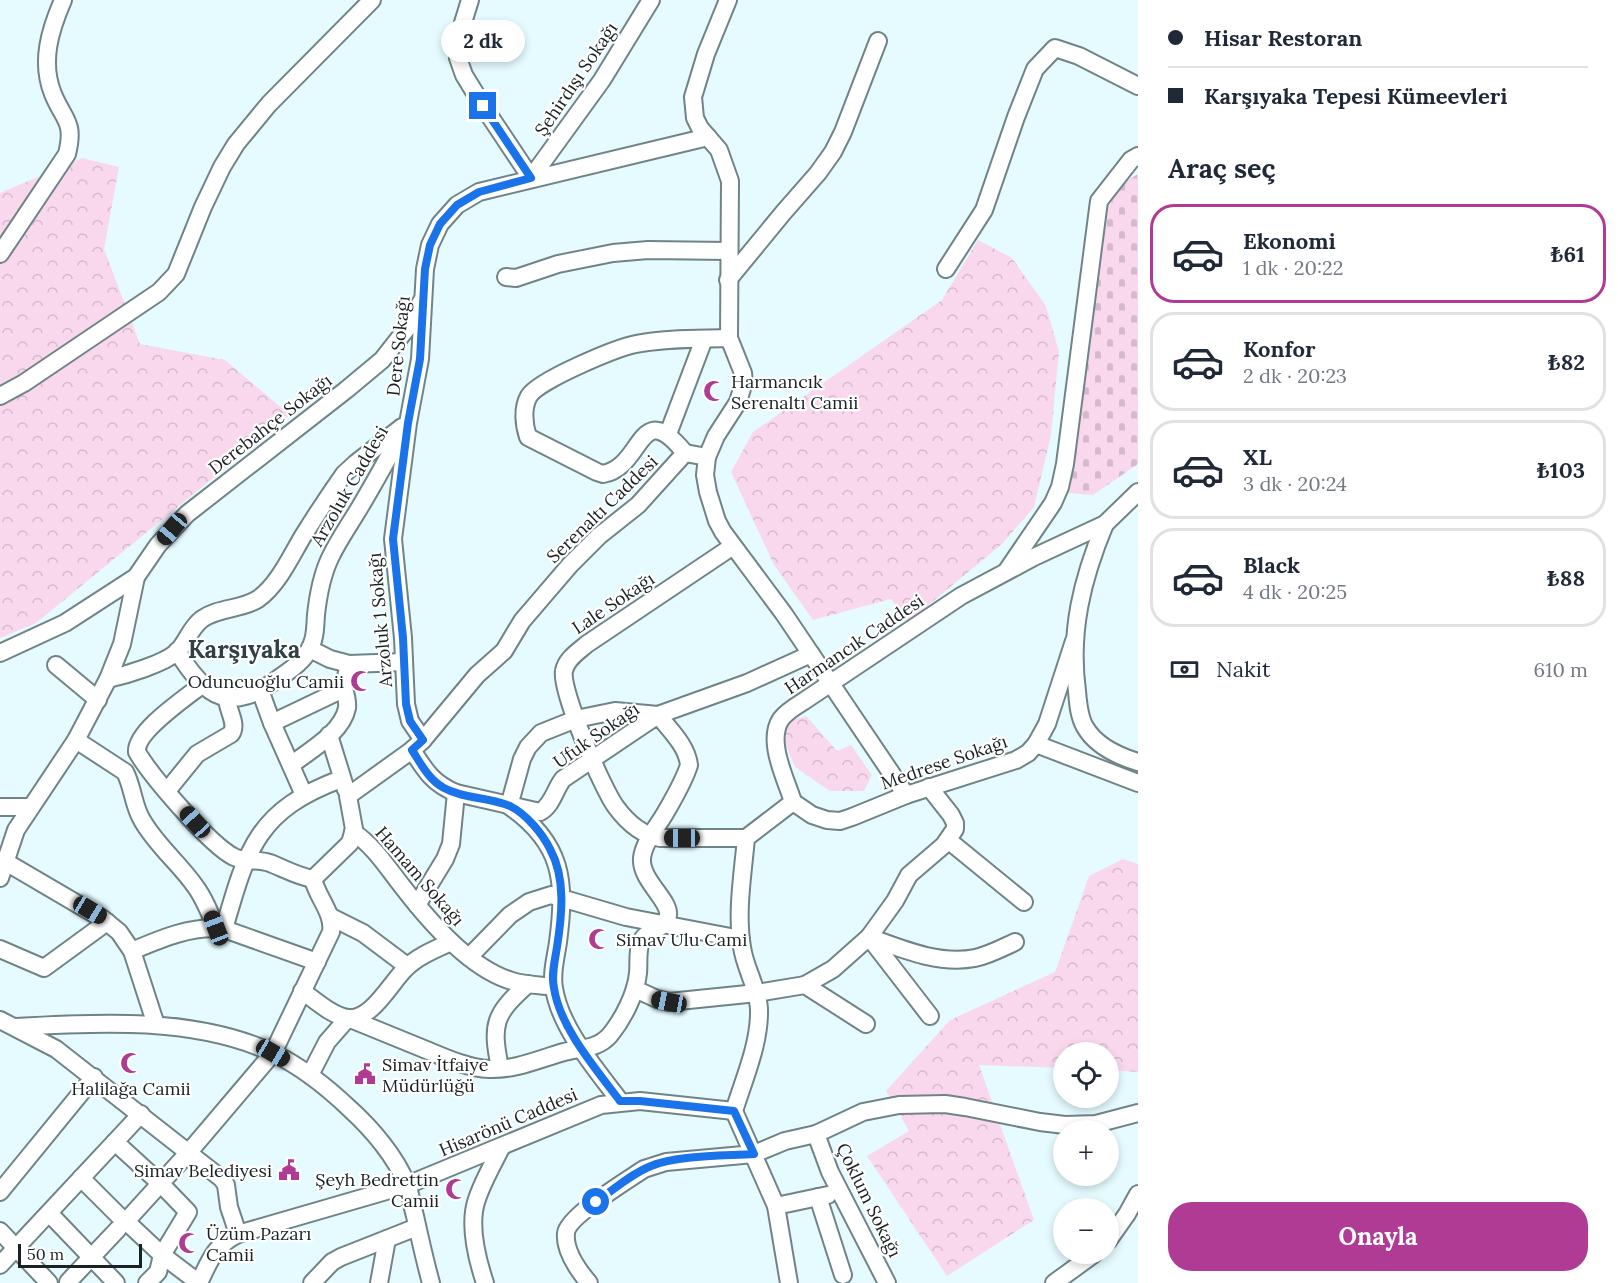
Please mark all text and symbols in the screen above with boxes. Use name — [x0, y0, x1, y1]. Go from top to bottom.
street label: Şehirdışı Sokağı — [529, 18, 623, 140]
callout: 2 dk — [441, 19, 525, 61]
text: Hisar Restoran — [1204, 24, 1362, 52]
text: 2 dk — [463, 28, 503, 53]
text: Karşıyaka Tepesi Kümeevleri — [1204, 82, 1508, 110]
route end — [469, 92, 496, 119]
text: Araç seç — [1168, 151, 1276, 185]
icon: car — [1171, 227, 1225, 281]
text: Ekonomi — [1243, 227, 1336, 255]
text: ₺61 — [1550, 240, 1585, 268]
text: 1 dk · 20:22 — [1243, 255, 1343, 280]
street label: Dere Sokağı — [381, 295, 415, 397]
icon: car — [1171, 335, 1225, 389]
text: Konfor — [1243, 335, 1316, 363]
text: ₺82 — [1548, 348, 1585, 376]
text: 2 dk · 20:23 — [1243, 363, 1347, 388]
street label: Derebahçe Sokağı — [204, 369, 336, 479]
place label: Harmancık Serenaltı Camii — [731, 370, 858, 414]
mosque icon: Harmancık Serenaltı Camii — [702, 379, 726, 403]
street label: Arzoluk Caddesi — [305, 422, 393, 551]
icon: car — [1171, 443, 1225, 497]
text: XL — [1243, 443, 1272, 471]
street label: Serenaltı Caddesi — [542, 450, 662, 568]
text: ₺103 — [1537, 456, 1585, 484]
text: 3 dk · 20:24 — [1243, 471, 1347, 496]
car — [154, 509, 190, 549]
icon: car — [1171, 551, 1225, 605]
text: Black — [1243, 551, 1300, 579]
street label: Arzoluk 1 Sokağı — [363, 552, 397, 689]
text: ₺88 — [1547, 564, 1585, 592]
street label: Lale Sokağı — [567, 567, 659, 639]
text: 4 dk · 20:25 — [1243, 579, 1347, 604]
street label: Harmancık Caddesi — [780, 589, 928, 699]
district label: Karşıyaka — [188, 634, 301, 665]
icon: cash — [1168, 653, 1201, 686]
text: Nakit — [1216, 655, 1271, 683]
text: 610 m — [1534, 657, 1588, 682]
mosque icon: Oduncuoğlu Camii — [349, 669, 373, 693]
place label: Oduncuoğlu Camii — [188, 670, 344, 693]
street label: Ufuk Sokağı — [549, 697, 643, 773]
street label: Medrese Sokağı — [878, 730, 1010, 794]
car — [176, 803, 214, 841]
street label: Hamam Sokağı — [370, 821, 470, 931]
car — [664, 829, 700, 847]
car — [70, 893, 110, 927]
car — [201, 908, 231, 948]
mosque icon: Simav Ulu Cami — [587, 927, 611, 951]
place label: Simav Ulu Cami — [616, 928, 747, 951]
car — [650, 990, 688, 1014]
car — [253, 1036, 293, 1070]
map controls — [1053, 1042, 1119, 1264]
button: locate — [1053, 1042, 1119, 1108]
mosque icon: Halilağa Camii — [119, 1051, 143, 1075]
place label: Simav İtfaiye Müdürlüğü — [382, 1053, 489, 1097]
public building icon: Simav İtfaiye Müdürlüğü — [353, 1062, 377, 1086]
place label: Halilağa Camii — [71, 1077, 191, 1100]
street label: Hisarönü Caddesi — [435, 1083, 581, 1161]
button: + — [1053, 1120, 1119, 1186]
street label: Çoklum Sokağı — [831, 1139, 907, 1261]
public building icon: Simav Belediyesi — [277, 1158, 301, 1182]
place label: Simav Belediyesi — [134, 1159, 272, 1182]
place label: Şeyh Bedrettin Camii — [315, 1168, 439, 1212]
mosque icon: Şeyh Bedrettin Camii — [444, 1177, 468, 1201]
route start — [582, 1188, 609, 1215]
button: − — [1053, 1198, 1119, 1264]
button: Onayla — [1168, 1202, 1588, 1271]
place label: Üzüm Pazarı Camii — [206, 1222, 311, 1266]
mosque icon: Üzüm Pazarı Camii — [177, 1231, 201, 1255]
scale bar — [18, 1241, 142, 1268]
text: 50 m — [27, 1244, 64, 1264]

